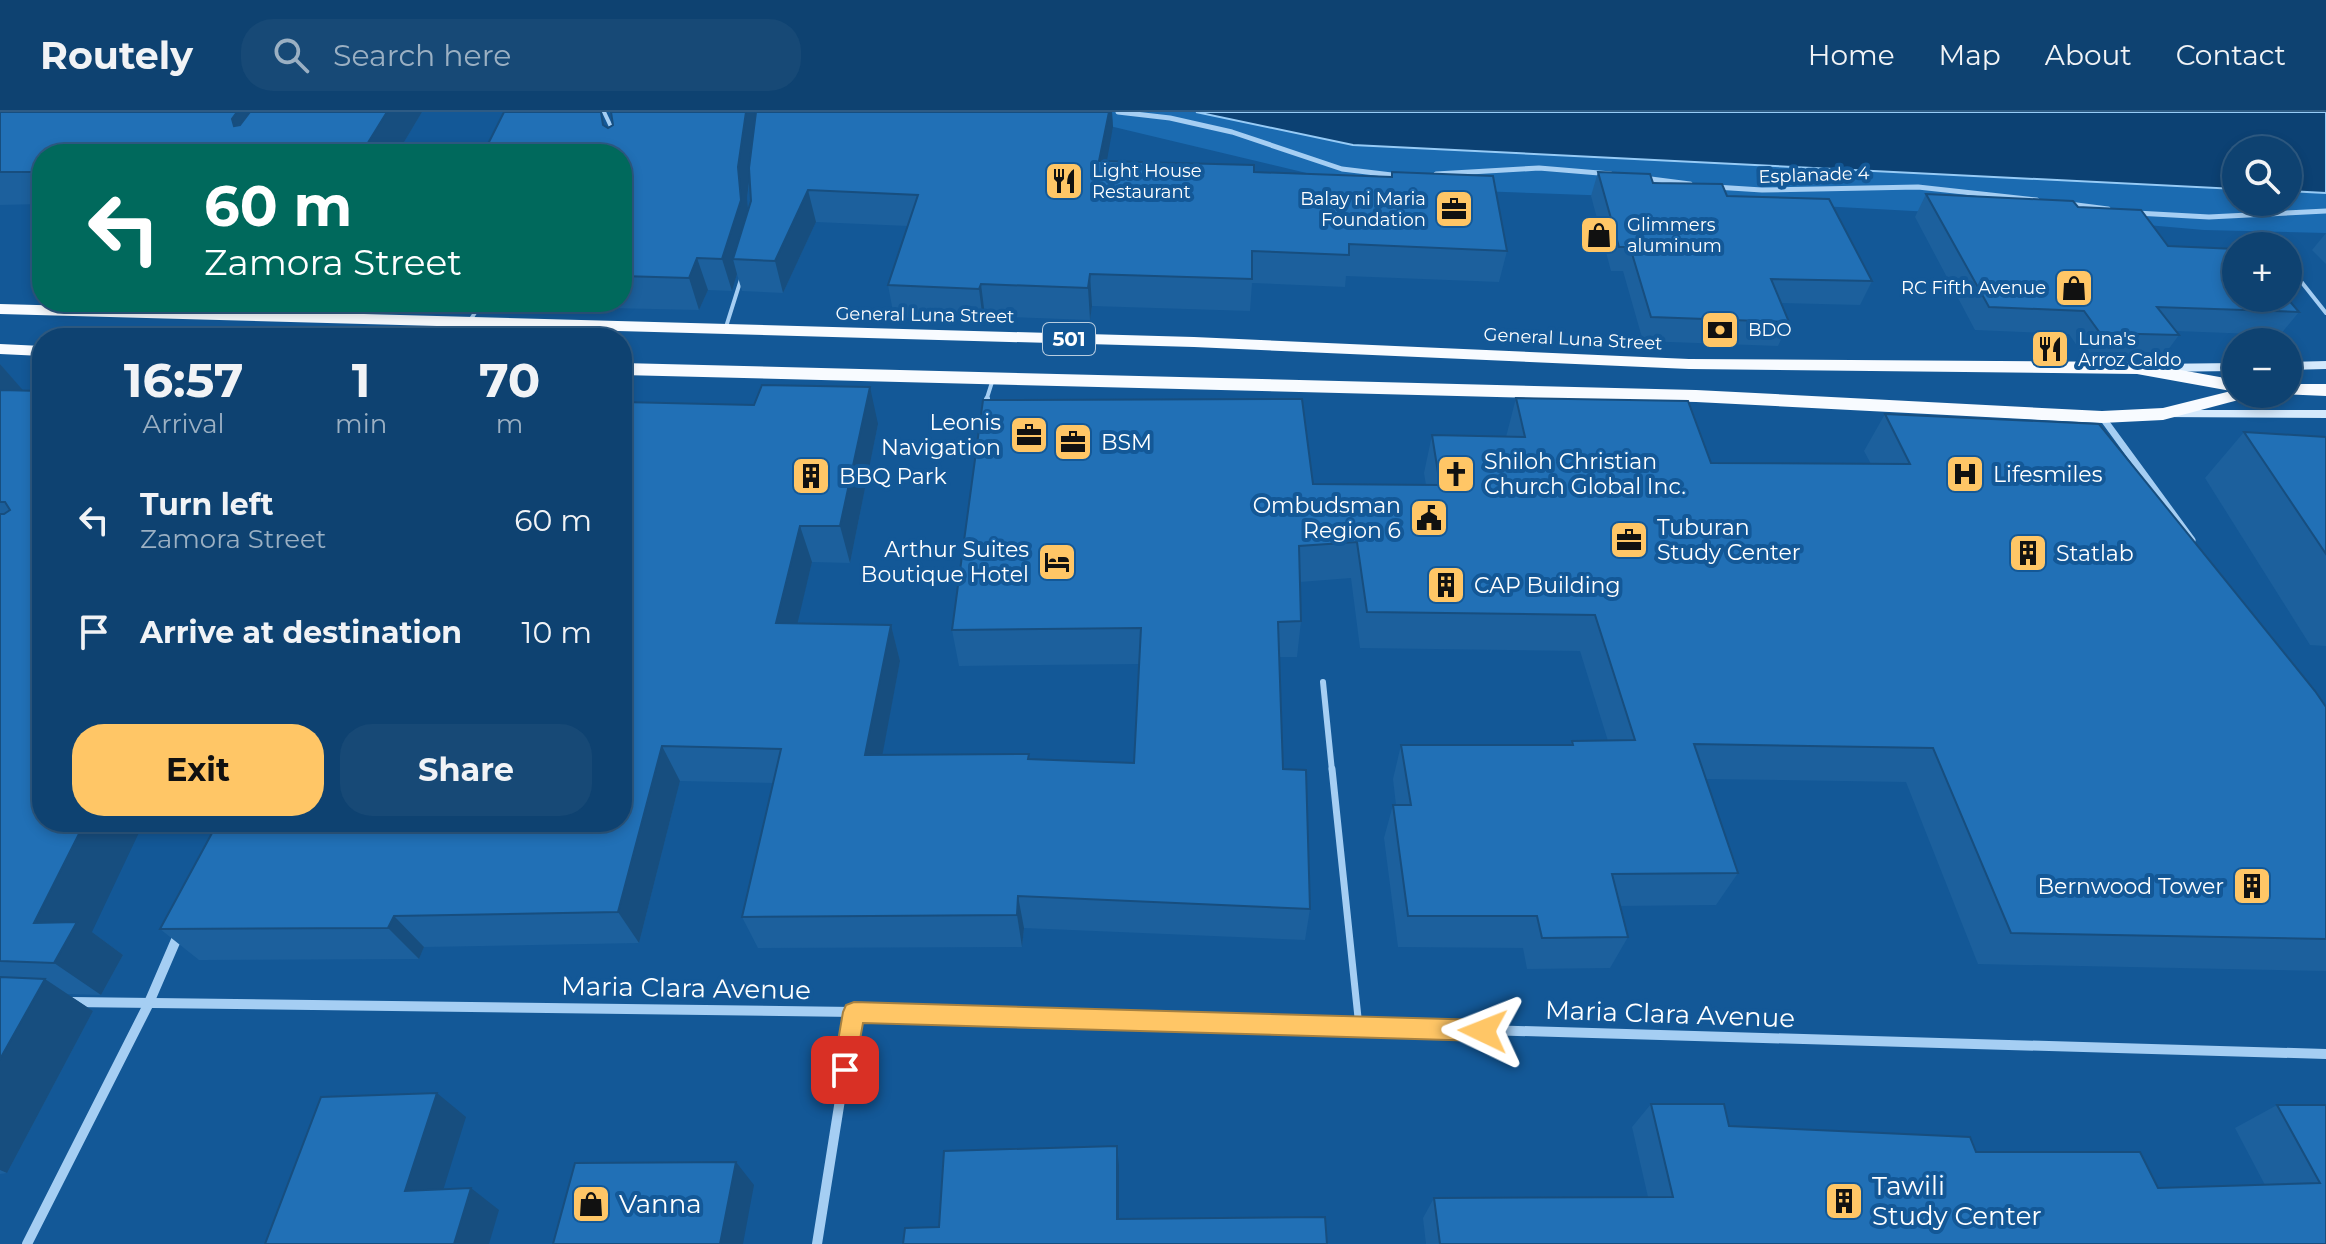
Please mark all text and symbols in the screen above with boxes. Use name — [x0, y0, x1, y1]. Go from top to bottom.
search box — [241, 19, 801, 91]
text: Routely — [40, 32, 193, 79]
icon: search — [269, 33, 313, 77]
text: Search here — [333, 37, 511, 74]
text: Home — [1808, 38, 1895, 72]
text: Map — [1939, 38, 2001, 72]
text: About — [2045, 38, 2132, 72]
text: Contact — [2176, 38, 2286, 72]
map controls — [2222, 136, 2302, 408]
button: search — [2222, 136, 2302, 216]
restaurant icon: Light House Restaurant — [1043, 160, 1085, 202]
place label: Light House Restaurant — [1092, 160, 1202, 203]
street label: Esplanade 4 — [1758, 162, 1870, 188]
text: 60 m — [204, 172, 352, 240]
icon: left — [72, 176, 176, 280]
place label: Balay ni Maria Foundation — [1300, 188, 1426, 231]
office icon: Balay ni Maria Foundation — [1433, 188, 1475, 230]
shop icon: Glimmers aluminum — [1578, 214, 1620, 256]
place label: Glimmers aluminum — [1627, 214, 1722, 257]
button: + — [2222, 232, 2302, 312]
text: Zamora Street — [204, 240, 462, 284]
shop icon: RC Fifth Avenue — [2053, 267, 2095, 309]
place label: RC Fifth Avenue — [1901, 277, 2046, 299]
street label: General Luna Street — [835, 302, 1015, 328]
bank icon: BDO — [1699, 309, 1741, 351]
place label: BDO — [1748, 319, 1792, 341]
road number: 501 — [1043, 323, 1095, 355]
street label: General Luna Street — [1483, 323, 1663, 355]
restaurant icon: Luna's Arroz Caldo — [2029, 328, 2071, 370]
place label: Luna's Arroz Caldo — [2078, 328, 2182, 371]
button: − — [2222, 328, 2302, 408]
text: 16:57 — [124, 351, 243, 409]
text: 1 — [352, 351, 371, 409]
text: 70 — [479, 351, 540, 409]
text: Arrival — [143, 408, 225, 440]
text: min — [335, 408, 387, 440]
text: m — [496, 408, 523, 440]
place label: Leonis Navigation — [881, 409, 1001, 461]
office icon: Leonis Navigation — [1008, 414, 1050, 456]
office icon: BSM — [1052, 421, 1094, 463]
place label: BSM — [1101, 429, 1152, 456]
place label: Shiloh Christian Church Global Inc. — [1484, 448, 1686, 500]
church icon: Shiloh Christian Church Global Inc. — [1435, 453, 1477, 495]
hospital icon: Lifesmiles — [1944, 453, 1986, 495]
building icon: BBQ Park — [790, 455, 832, 497]
place label: Lifesmiles — [1993, 461, 2103, 488]
place label: BBQ Park — [839, 463, 947, 490]
text: Turn left — [140, 486, 273, 523]
place label: Ombudsman Region 6 — [1253, 492, 1401, 544]
public building icon: Ombudsman Region 6 — [1408, 497, 1450, 539]
icon: left — [72, 498, 116, 542]
text: 60 m — [514, 502, 592, 539]
place label: Tuburan Study Center — [1657, 514, 1801, 566]
office icon: Tuburan Study Center — [1608, 519, 1650, 561]
text: Zamora Street — [140, 523, 326, 555]
building icon: Statlab — [2007, 532, 2049, 574]
place label: Arthur Suites Boutique Hotel — [861, 536, 1029, 588]
place label: Statlab — [2056, 540, 2134, 567]
hotel icon: Arthur Suites Boutique Hotel — [1036, 541, 1078, 583]
building icon: CAP Building — [1425, 564, 1467, 606]
place label: CAP Building — [1474, 572, 1621, 599]
icon: arrive — [72, 610, 116, 654]
text: Arrive at destination — [140, 614, 462, 651]
text: 10 m — [522, 614, 592, 651]
button: Exit — [72, 724, 324, 816]
button: Share — [340, 724, 592, 816]
building icon: Bernwood Tower — [2231, 865, 2273, 907]
place label: Bernwood Tower — [2038, 873, 2224, 900]
street label: Maria Clara Avenue — [561, 970, 811, 1006]
position arrow — [1441, 989, 1525, 1073]
street label: Maria Clara Avenue — [1545, 994, 1795, 1034]
pin — [811, 1036, 879, 1104]
icon: arrive — [823, 1048, 867, 1092]
place label: Tawili Study Center — [1872, 1170, 2042, 1232]
building icon: Tawili Study Center — [1823, 1180, 1865, 1222]
shop icon: Vanna — [570, 1183, 612, 1225]
place label: Vanna — [619, 1188, 702, 1220]

